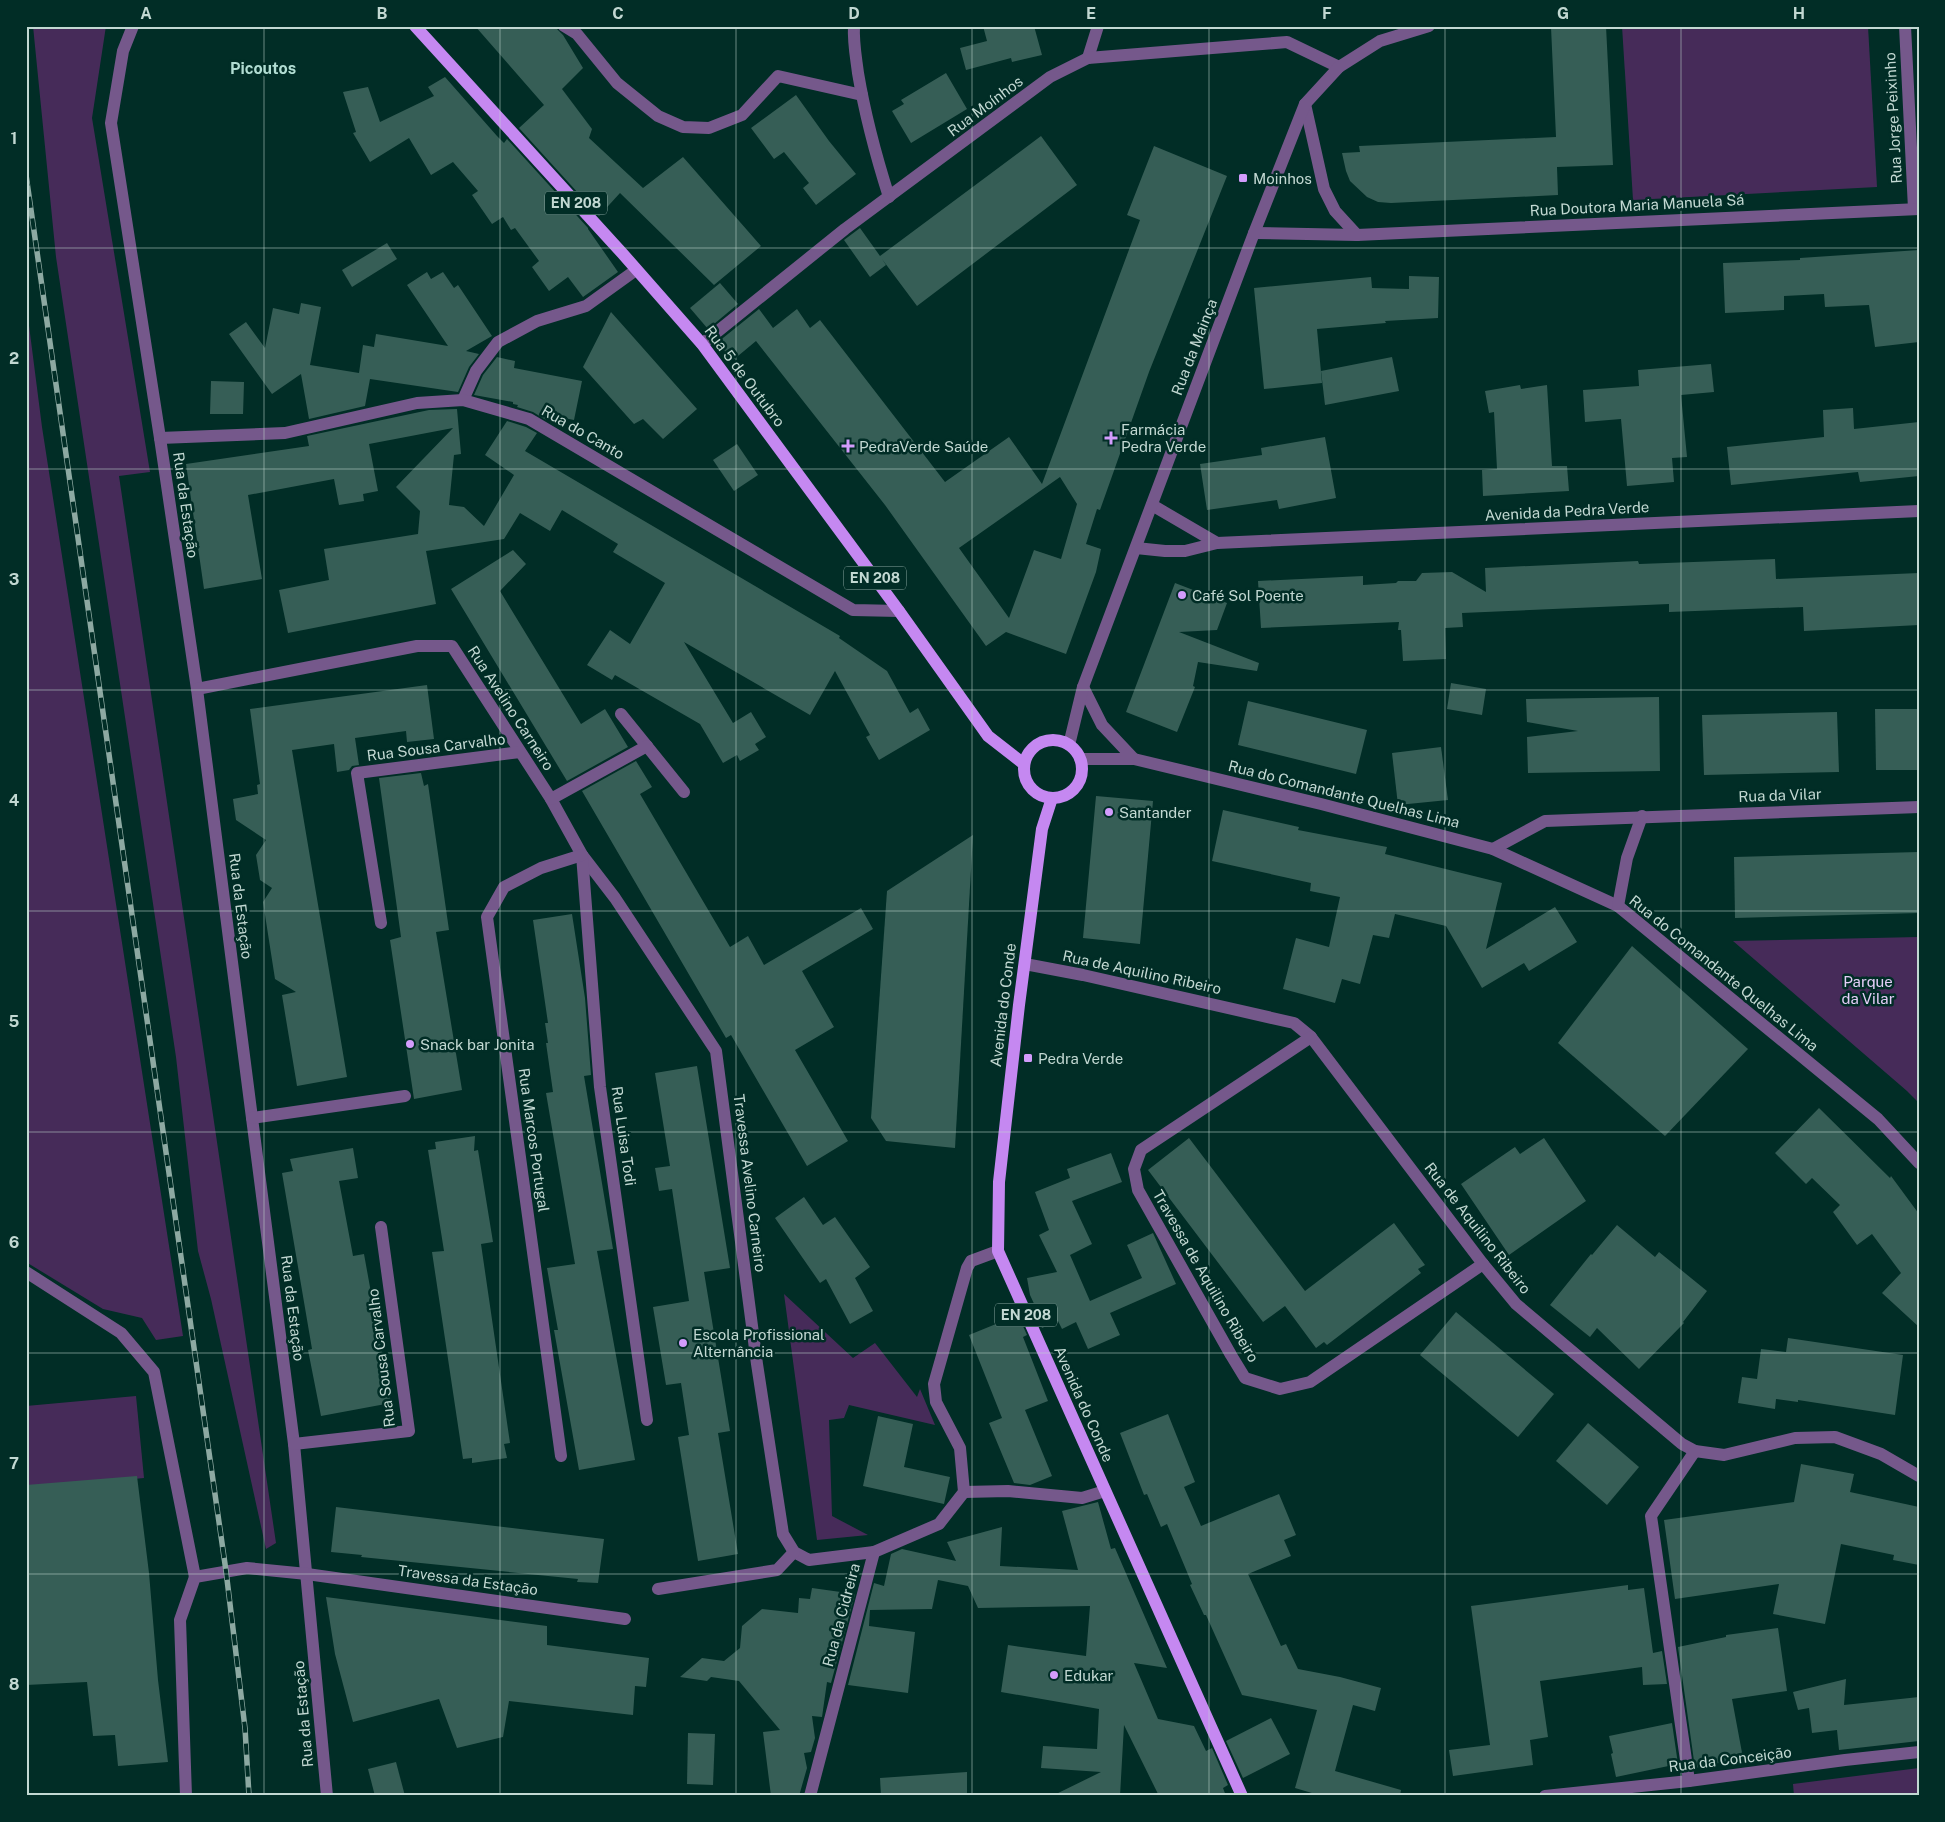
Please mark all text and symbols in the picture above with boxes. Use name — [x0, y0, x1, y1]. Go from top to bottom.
text: A — [140, 4, 152, 23]
text: B — [377, 4, 388, 23]
text: C — [612, 4, 624, 23]
text: D — [848, 4, 860, 23]
text: E — [1086, 4, 1096, 23]
text: F — [1322, 4, 1332, 23]
text: G — [1557, 4, 1569, 23]
text: H — [1793, 4, 1805, 23]
street label: Rua Jorge Peixinho — [1881, 52, 1905, 184]
district label: Picoutos — [230, 59, 296, 78]
street label: Rua Moínhos — [944, 72, 1026, 140]
text: 1 — [11, 129, 17, 148]
place label: Moinhos — [1253, 170, 1312, 187]
marker: Moinhos — [1237, 172, 1249, 184]
street label: Rua Doutora Maria Manuela Sá — [1529, 191, 1745, 219]
road number: EN 208 — [545, 192, 607, 214]
street label: Rua da Mainça — [1168, 296, 1220, 398]
street label: Rua 5 de Outubro — [701, 322, 789, 430]
text: 2 — [9, 349, 19, 368]
street label: Rua do Canto — [539, 402, 627, 462]
place label: Farmácia Pedra Verde — [1121, 421, 1206, 455]
marker: Farmácia Pedra Verde — [1105, 432, 1117, 444]
place label: PedraVerde Saúde — [859, 438, 988, 455]
marker: PedraVerde Saúde — [841, 439, 855, 453]
street label: Rua da Estação — [170, 451, 202, 559]
street label: Avenida da Pedra Verde — [1484, 498, 1650, 524]
road number: EN 208 — [844, 566, 906, 590]
text: 3 — [9, 570, 19, 589]
place label: Café Sol Poente — [1192, 587, 1304, 604]
marker: Café Sol Poente — [1176, 589, 1188, 601]
street label: Rua Avelino Carneiro — [464, 643, 558, 773]
street label: Rua Sousa Carvalho — [366, 730, 506, 764]
street label: Rua do Comandante Quelhas Lima — [1226, 757, 1462, 831]
street label: Rua da Vilar — [1738, 785, 1822, 805]
text: 4 — [9, 791, 20, 810]
place label: Santander — [1119, 804, 1192, 821]
marker: Santander — [1103, 806, 1115, 818]
street label: Rua da Estação — [226, 852, 256, 960]
street label: Rua do Comandante Quelhas Lima — [1626, 891, 1822, 1055]
street label: Avenida do Conde — [987, 942, 1019, 1068]
street label: Rua de Aquilino Ribeiro — [1061, 947, 1223, 997]
park label: Parque da Vilar — [1841, 973, 1895, 1007]
text: 5 — [9, 1012, 20, 1031]
place label: Snack bar Jonita — [420, 1036, 535, 1053]
marker: Snack bar Jonita — [404, 1038, 416, 1050]
place label: Pedra Verde — [1038, 1050, 1123, 1067]
marker: Pedra Verde — [1022, 1052, 1034, 1064]
street label: Rua Marcos Portugal — [515, 1067, 553, 1213]
street label: Rua Luisa Todi — [609, 1085, 639, 1187]
street label: Travessa Avelino Carneiro — [731, 1093, 769, 1273]
street label: Rua de Aquilino Ribeiro — [1422, 1159, 1534, 1297]
street label: Travessa de Aquilino Ribeiro — [1150, 1187, 1262, 1365]
text: 6 — [9, 1233, 19, 1252]
street label: Rua da Estação — [278, 1254, 308, 1362]
street label: Rua Sousa Carvalho — [364, 1288, 398, 1428]
road number: EN 208 — [995, 1304, 1057, 1326]
place label: Escola Profissional Alternância — [693, 1326, 825, 1360]
marker: Escola Profissional Alternância — [677, 1337, 689, 1349]
street label: Avenida do Conde — [1051, 1344, 1117, 1464]
text: 7 — [9, 1454, 19, 1473]
street label: Rua da Cidreira — [819, 1561, 863, 1669]
street label: Travessa da Estação — [397, 1562, 539, 1598]
street label: Rua da Estação — [290, 1660, 316, 1768]
place label: Edukar — [1064, 1667, 1113, 1684]
marker: Edukar — [1048, 1669, 1060, 1681]
text: 8 — [9, 1675, 20, 1694]
street label: Rua da Conceição — [1667, 1743, 1793, 1775]

